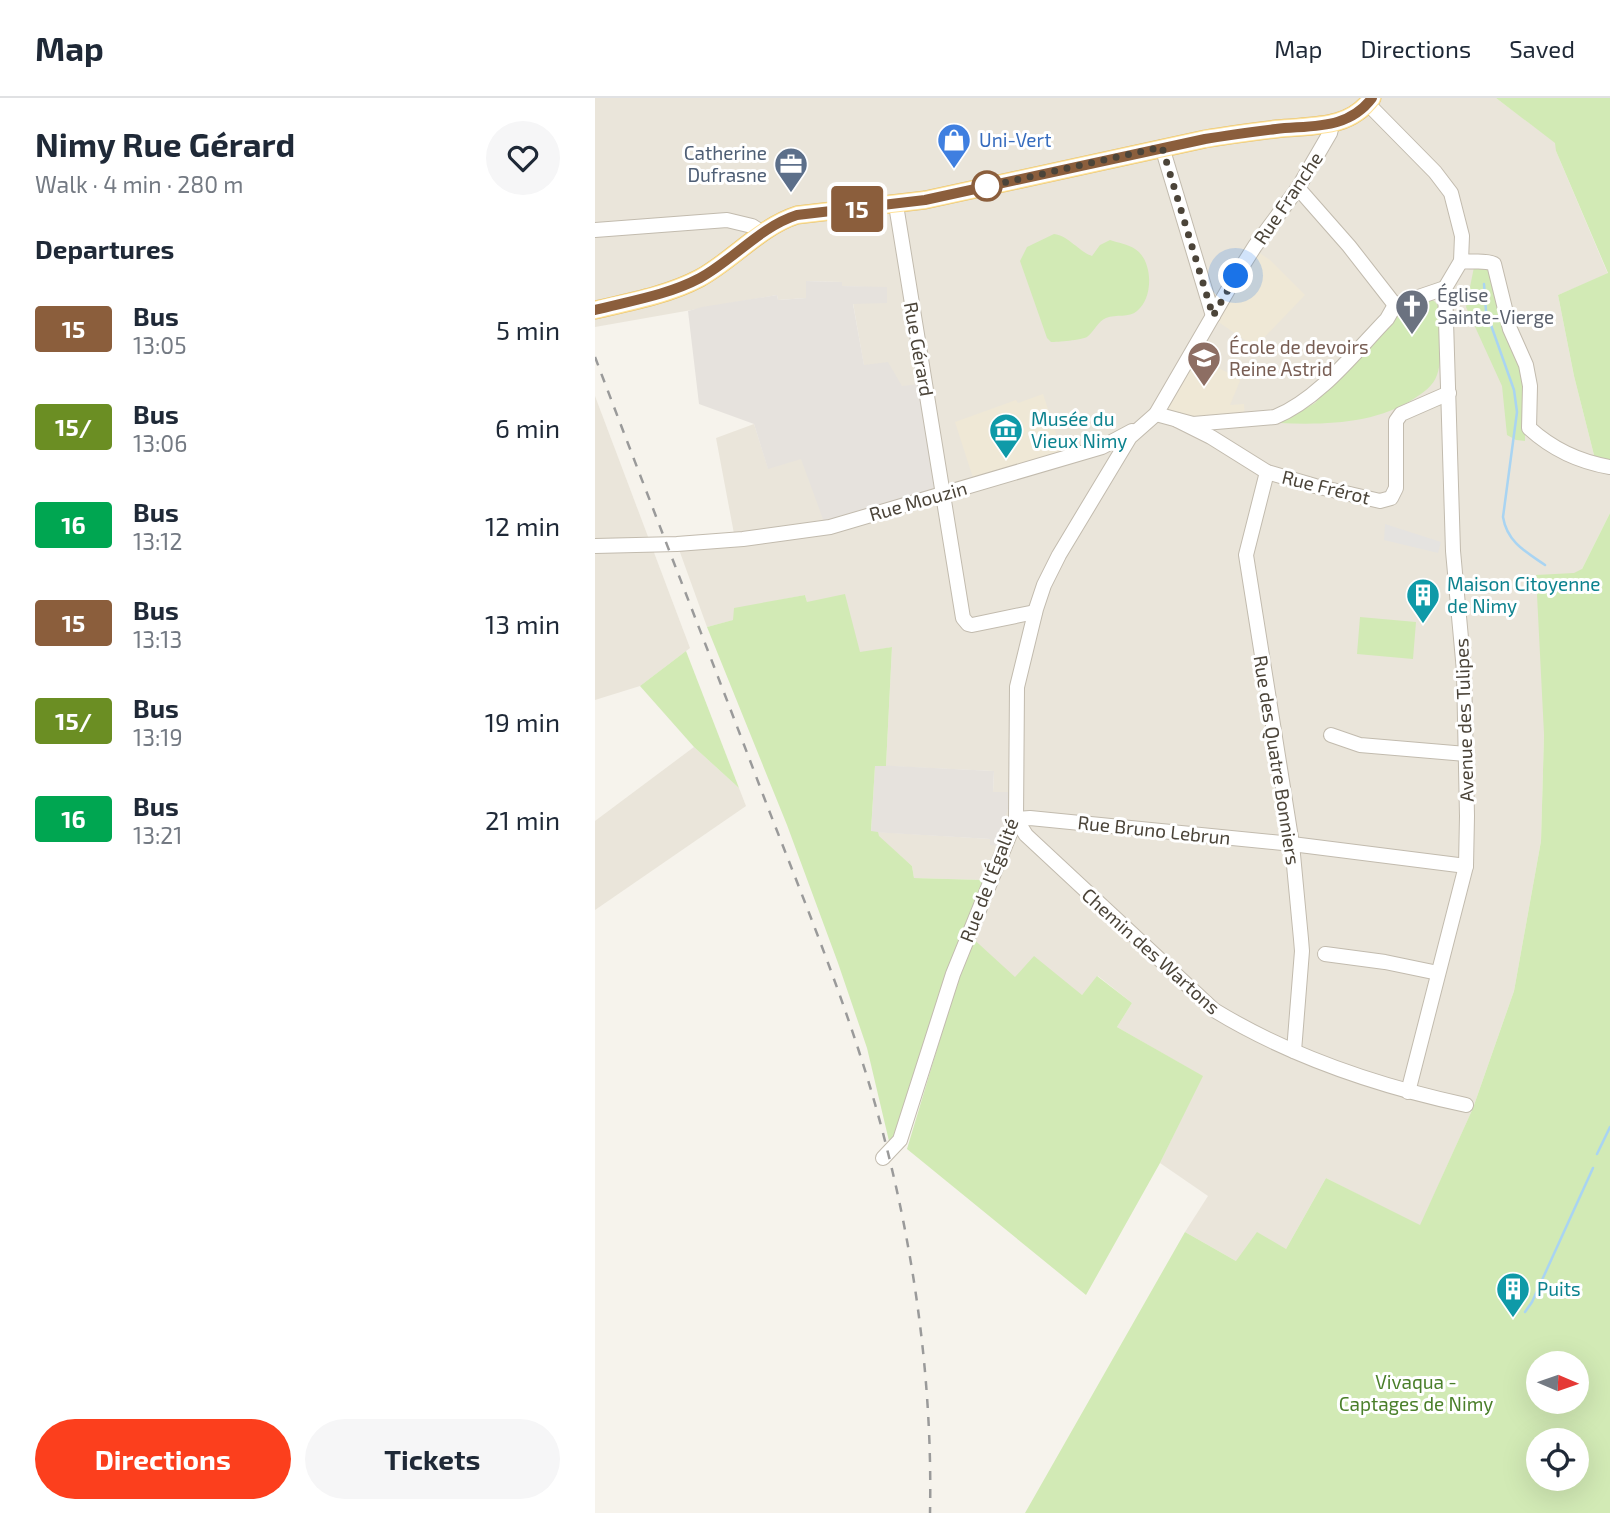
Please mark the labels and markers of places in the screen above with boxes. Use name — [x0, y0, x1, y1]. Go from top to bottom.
shop icon: Uni-Vert — [935, 121, 973, 170]
place label: Uni-Vert — [979, 128, 1051, 151]
place label: Catherine Dufrasne — [684, 141, 767, 186]
office icon: Catherine Dufrasne — [772, 145, 810, 194]
unlabelled marker — [972, 171, 1002, 201]
place label: Église Sainte-Vierge — [1437, 283, 1554, 328]
church icon: Église Sainte-Vierge — [1393, 287, 1431, 336]
place label: École de devoirs Reine Astrid — [1229, 335, 1369, 380]
school or university icon: École de devoirs Reine Astrid — [1185, 339, 1223, 388]
place label: Musée du Vieux Nimy — [1031, 407, 1127, 452]
museum icon: Musée du Vieux Nimy — [987, 411, 1025, 460]
place label: Maison Citoyenne de Nimy — [1447, 572, 1600, 617]
building icon: Maison Citoyenne de Nimy — [1404, 576, 1442, 625]
building icon: Puits — [1494, 1270, 1532, 1319]
place label: Puits — [1537, 1277, 1581, 1300]

